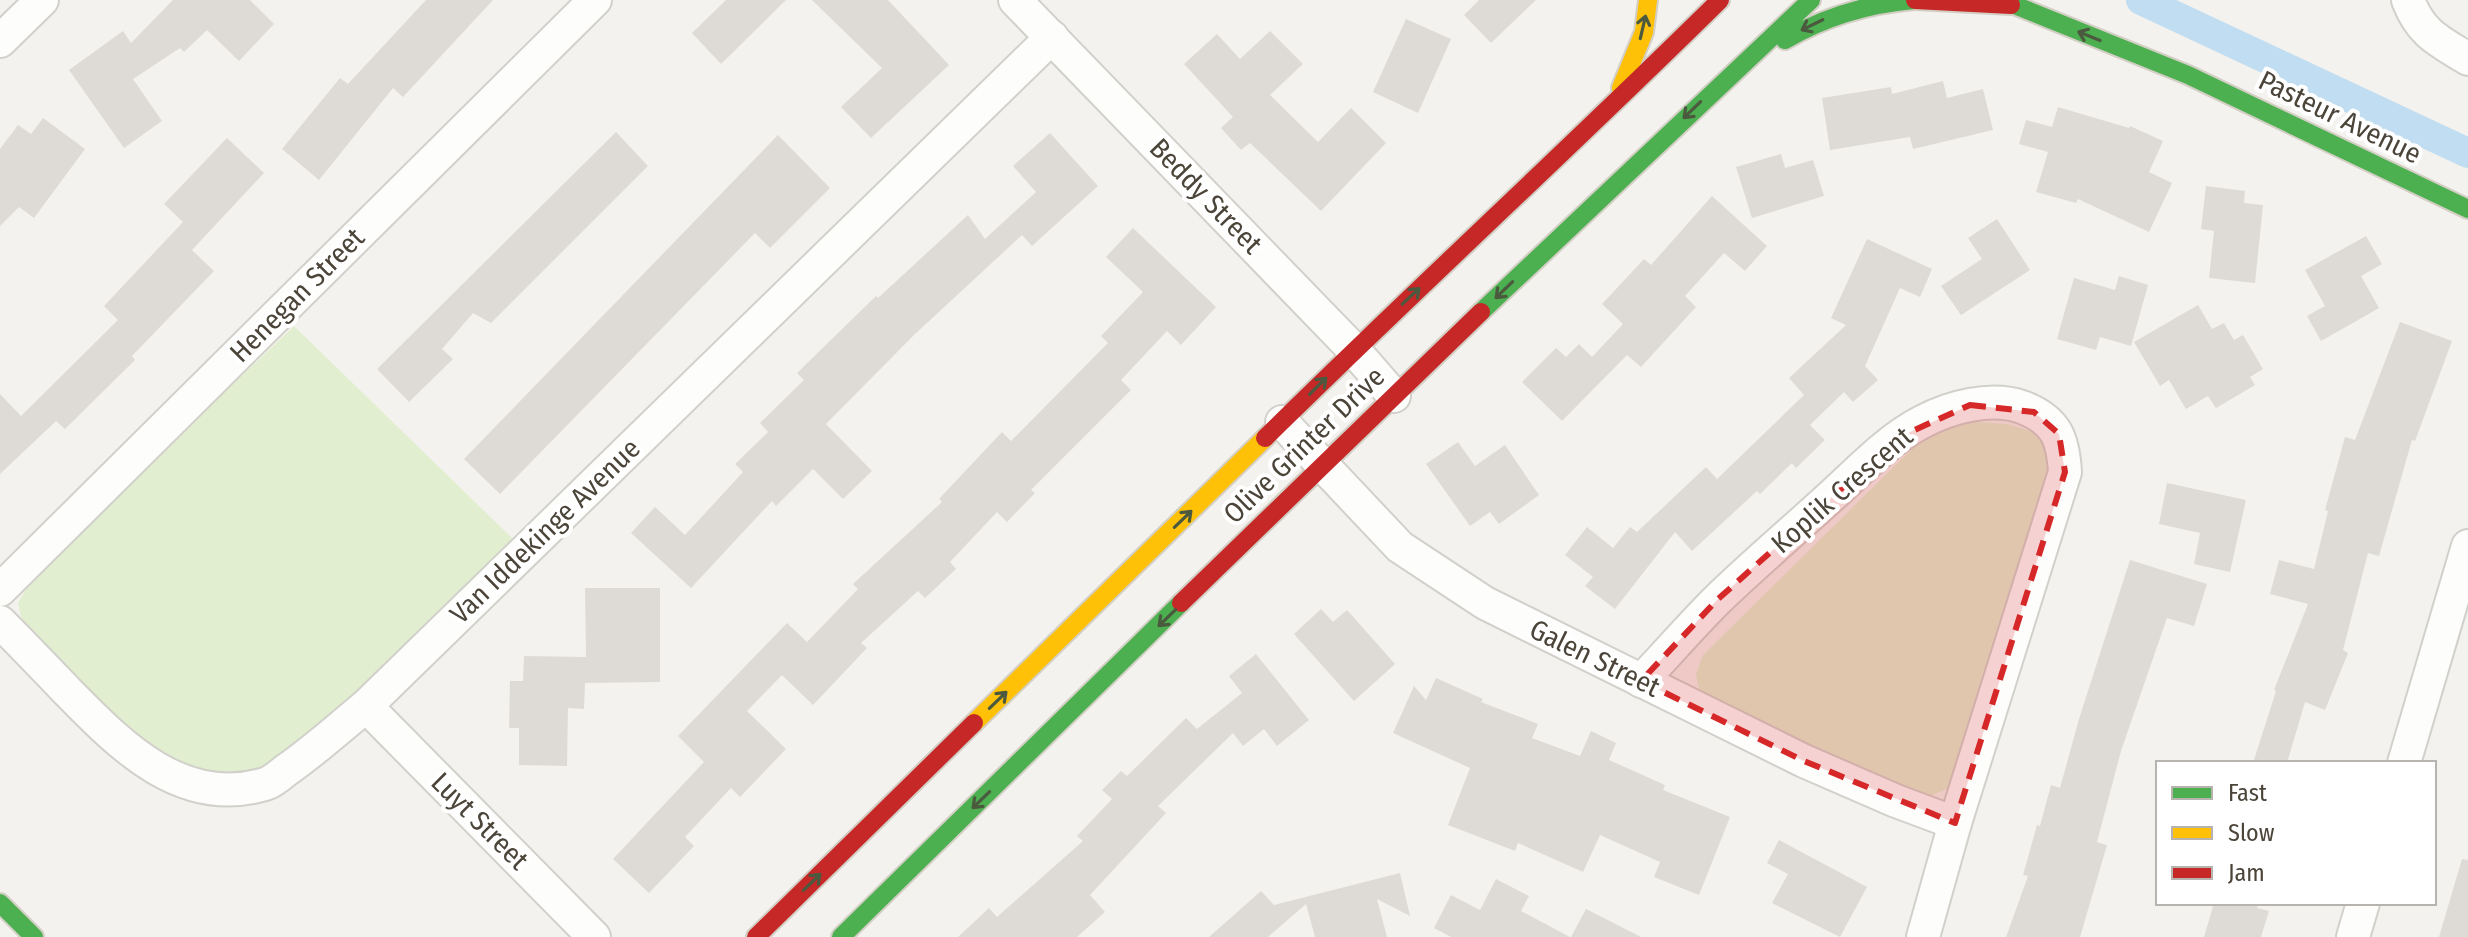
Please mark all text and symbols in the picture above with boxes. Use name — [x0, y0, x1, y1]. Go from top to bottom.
one-way arrow — [1636, 15, 1651, 41]
one-way arrow — [1801, 18, 1825, 33]
one-way arrow — [2077, 28, 2102, 42]
street label: Pasteur Avenue — [2254, 64, 2426, 170]
one-way arrow — [1683, 100, 1702, 119]
street label: Beddy Street — [1143, 132, 1270, 261]
street label: Henegan Street — [223, 221, 371, 369]
one-way arrow — [1495, 280, 1514, 299]
one-way arrow — [1401, 287, 1421, 306]
street label: Olive Grinter Drive — [1217, 360, 1391, 530]
one-way arrow — [1308, 377, 1327, 396]
street label: Koplik Crescent — [1765, 419, 1920, 560]
street label: Van Iddekinge Avenue — [443, 432, 647, 630]
one-way arrow — [1173, 509, 1193, 528]
one-way arrow — [1157, 609, 1177, 628]
street label: Galen Street — [1525, 612, 1666, 704]
one-way arrow — [988, 691, 1008, 710]
legend — [2156, 761, 2436, 905]
street label: Luyt Street — [425, 766, 536, 877]
text: Fast — [2228, 779, 2267, 807]
one-way arrow — [972, 790, 991, 809]
text: Slow — [2228, 819, 2275, 847]
text: Jam — [2228, 859, 2265, 887]
one-way arrow — [802, 873, 822, 892]

